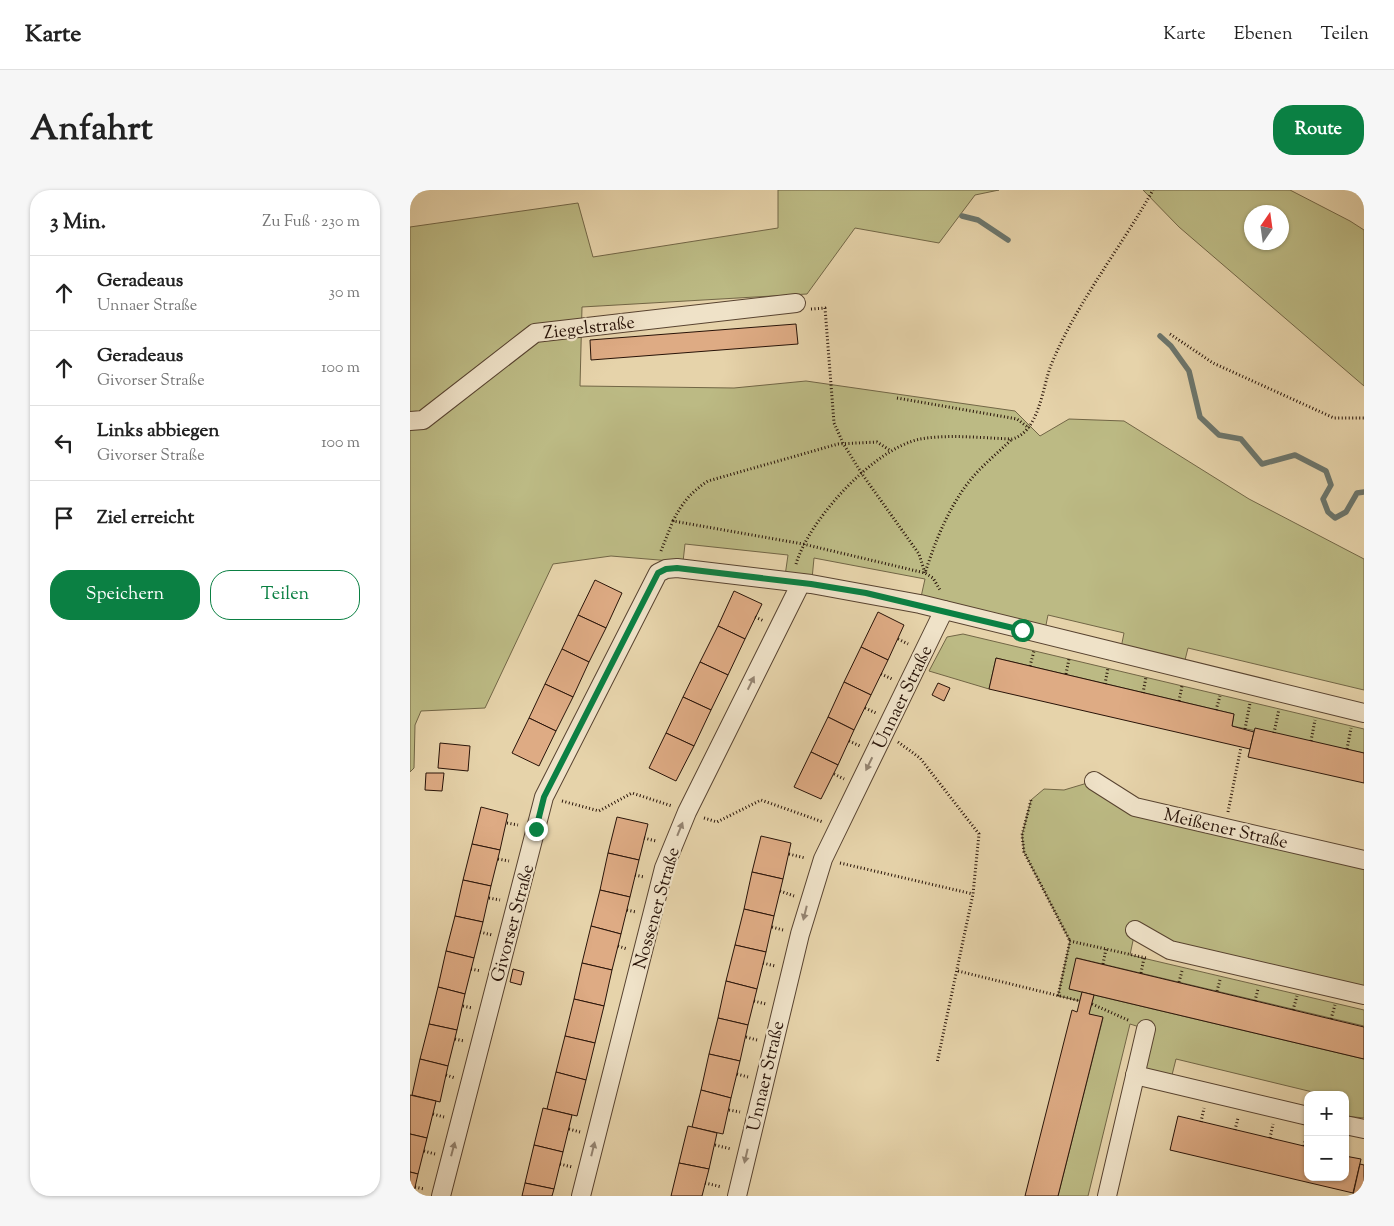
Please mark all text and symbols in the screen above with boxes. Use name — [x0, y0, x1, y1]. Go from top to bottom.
text: Karte — [25, 18, 82, 52]
text: Karte — [1163, 22, 1206, 48]
text: Ebenen — [1234, 22, 1293, 48]
text: Teilen — [1321, 22, 1369, 48]
text: Anfahrt — [30, 105, 153, 156]
button: Route — [1273, 105, 1364, 155]
north arrow — [1244, 205, 1289, 250]
text: 3 Min. — [50, 208, 106, 238]
text: Zu Fuß · 230 m — [262, 211, 360, 234]
text: Geradeaus — [97, 268, 183, 295]
icon: ahead — [50, 279, 78, 307]
text: 30 m — [329, 282, 360, 305]
text: Unnaer Straße — [97, 295, 197, 318]
street label: Ziegelstraße — [542, 310, 636, 347]
text: Geradeaus — [97, 343, 183, 370]
icon: ahead — [50, 354, 78, 382]
text: 100 m — [321, 357, 360, 380]
text: Givorser Straße — [97, 370, 205, 393]
text: Links abbiegen — [97, 418, 220, 445]
icon: left — [50, 429, 78, 457]
text: 100 m — [321, 432, 360, 455]
text: Givorser Straße — [97, 445, 205, 468]
icon: arrive — [50, 504, 78, 532]
text: Ziel erreicht — [97, 505, 194, 532]
button: Speichern — [50, 570, 200, 620]
button: Teilen — [210, 570, 360, 620]
route start — [1011, 619, 1034, 642]
street label: Unnaer Straße — [867, 641, 940, 754]
one-way arrow — [747, 676, 755, 690]
one-way arrow — [865, 757, 873, 771]
street label: Meißener Straße — [1161, 803, 1290, 857]
route end — [525, 818, 548, 841]
one-way arrow — [676, 821, 684, 836]
street label: Nossener Straße — [628, 845, 688, 973]
street label: Givorser Straße — [486, 862, 542, 985]
one-way arrow — [801, 906, 809, 921]
street label: Unnaer Straße — [742, 1019, 792, 1134]
map controls — [1304, 1091, 1349, 1181]
button: + — [1304, 1091, 1349, 1136]
button: − — [1304, 1136, 1349, 1181]
one-way arrow — [449, 1141, 457, 1156]
one-way arrow — [589, 1141, 597, 1156]
one-way arrow — [742, 1148, 750, 1163]

